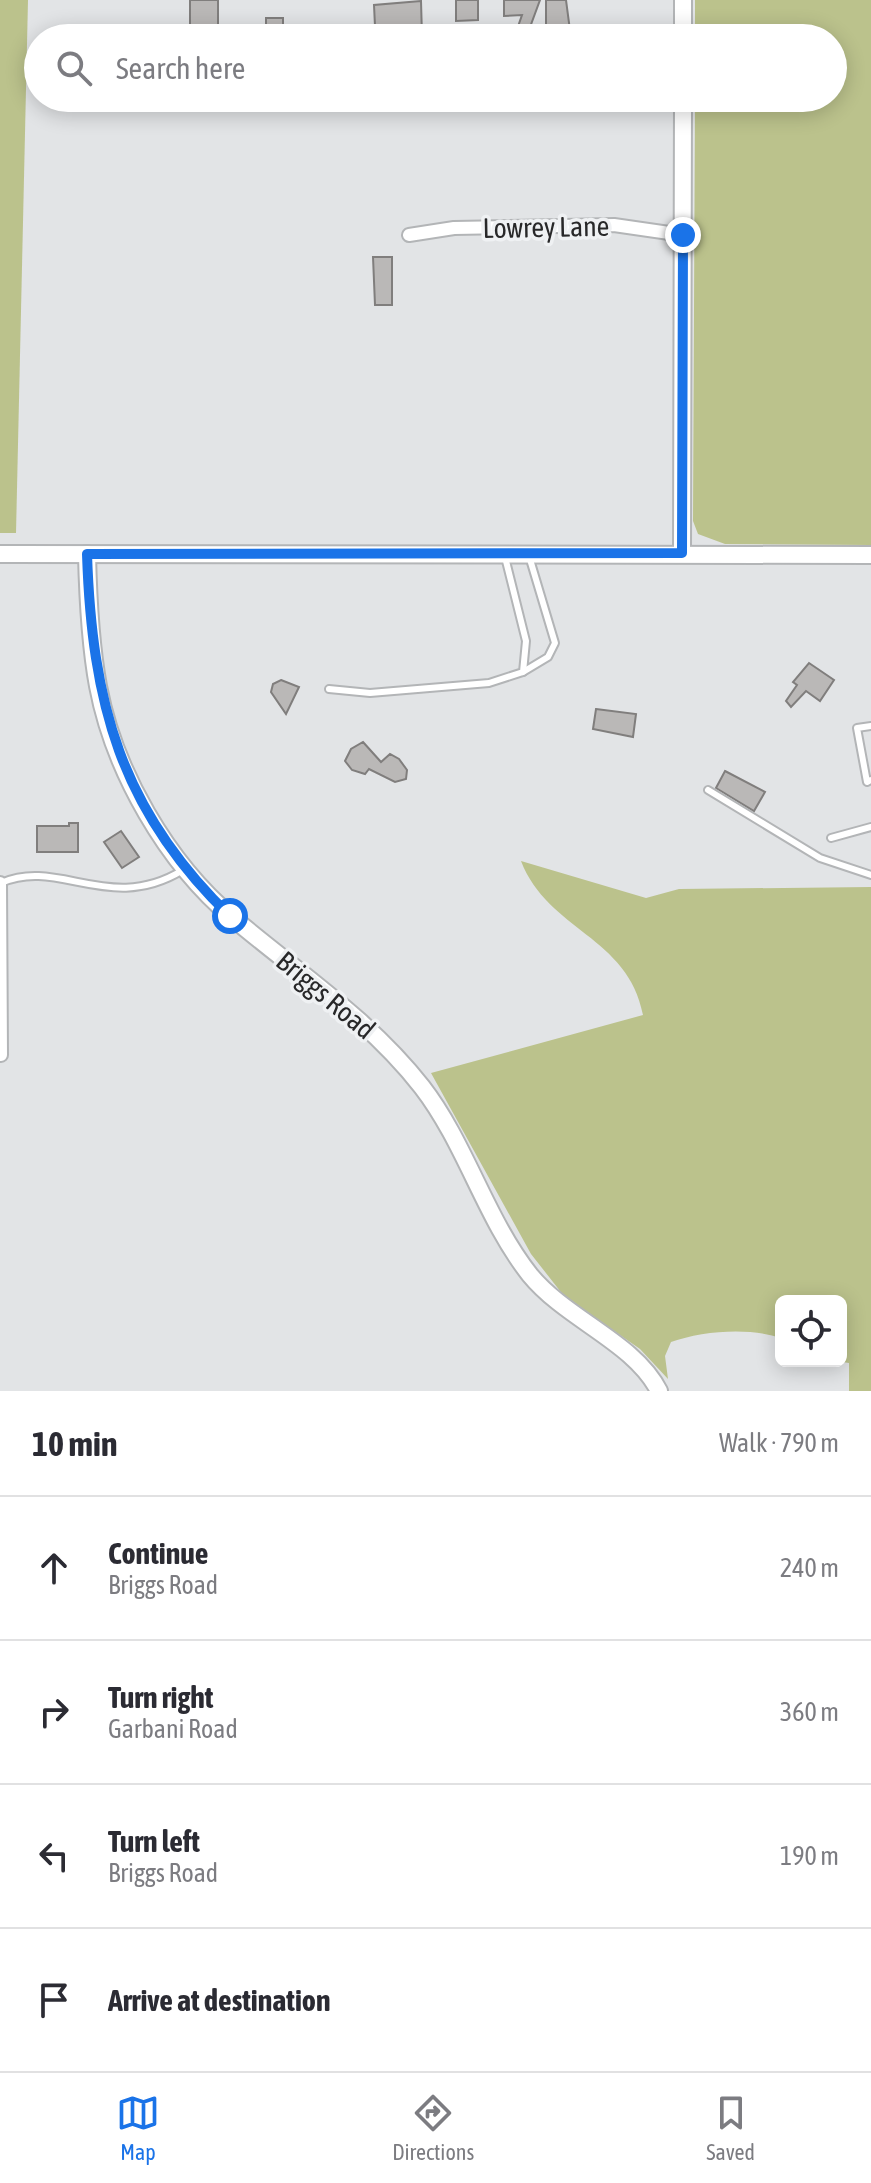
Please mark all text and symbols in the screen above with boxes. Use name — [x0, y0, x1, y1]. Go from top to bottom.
search box — [24, 24, 847, 112]
icon: search — [52, 46, 96, 90]
text: Search here — [116, 51, 245, 85]
street label: Lowrey Lane — [482, 210, 610, 244]
route end — [665, 217, 701, 253]
route start — [212, 898, 248, 934]
street label: Briggs Road — [270, 945, 382, 1045]
map controls — [775, 1295, 847, 1367]
button: locate — [775, 1295, 847, 1367]
text: 10 min — [32, 1424, 117, 1463]
text: Walk · 790 m — [719, 1428, 839, 1458]
text: Continue — [108, 1536, 208, 1570]
icon: ahead — [32, 1546, 76, 1590]
text: 240 m — [780, 1553, 839, 1583]
text: Briggs Road — [108, 1570, 218, 1600]
text: Turn right — [108, 1680, 214, 1714]
icon: right — [32, 1690, 76, 1734]
text: 360 m — [780, 1697, 839, 1727]
text: Garbani Road — [108, 1714, 238, 1744]
text: Turn left — [108, 1824, 200, 1858]
icon: left — [32, 1834, 76, 1878]
text: 190 m — [780, 1841, 839, 1871]
text: Briggs Road — [108, 1858, 218, 1888]
icon: arrive — [32, 1978, 76, 2022]
text: Arrive at destination — [108, 1983, 330, 2017]
tab: Map — [116, 2091, 160, 2165]
tab: Directions — [392, 2091, 474, 2165]
tab: Saved — [706, 2091, 755, 2165]

